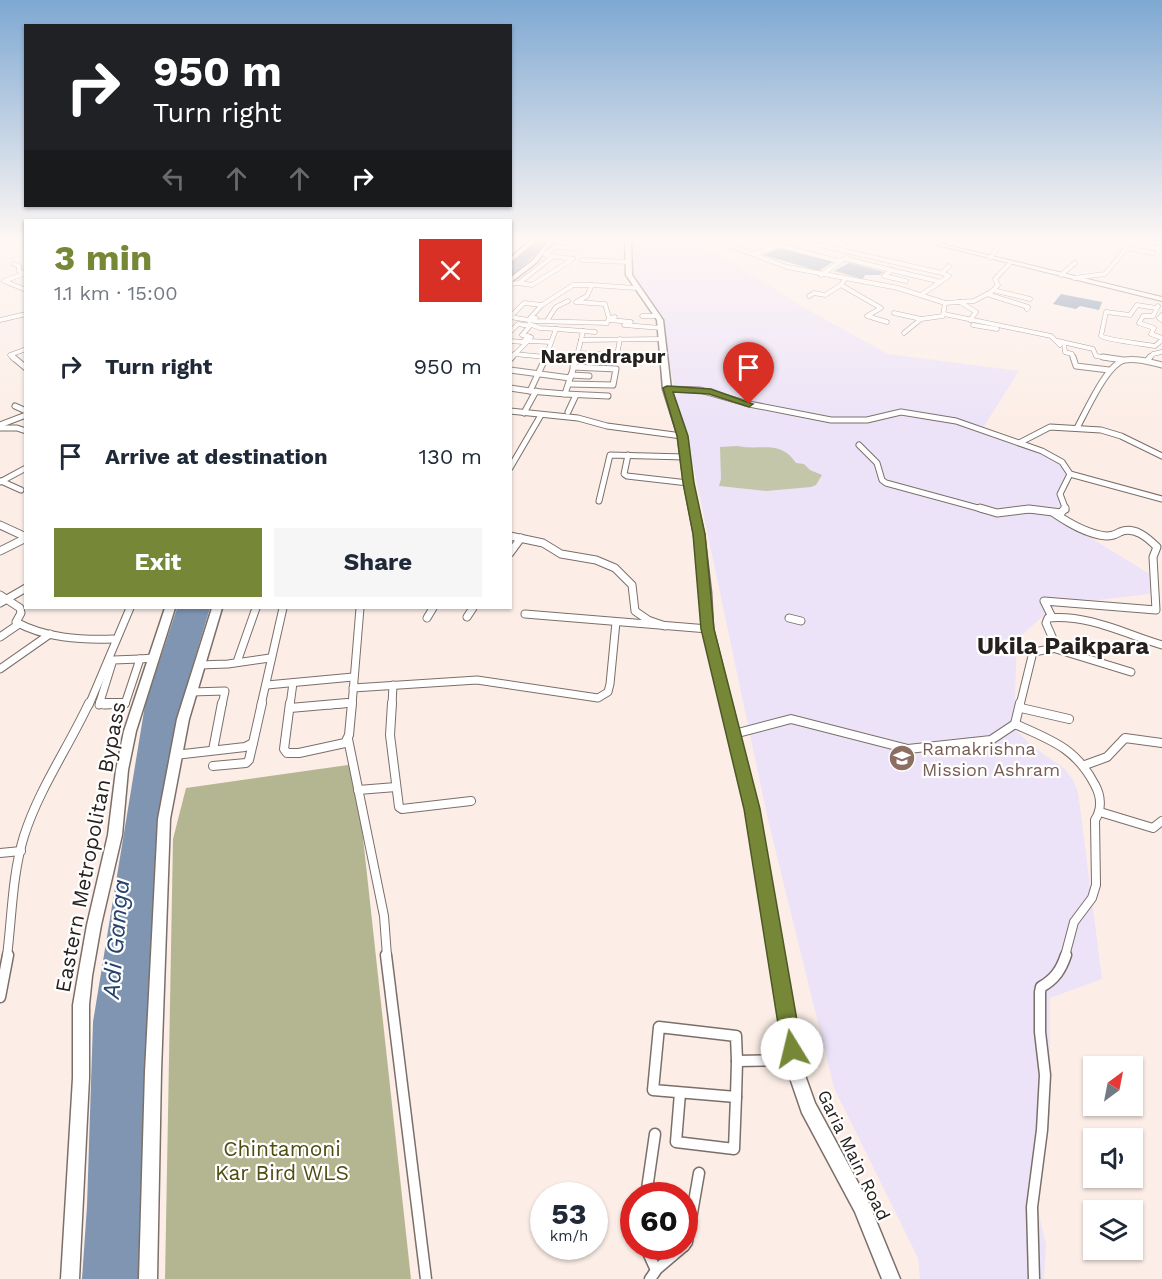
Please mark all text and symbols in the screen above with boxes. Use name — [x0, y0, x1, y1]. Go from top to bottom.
text: 950 m — [153, 47, 282, 96]
icon: right — [54, 48, 132, 126]
text: Turn right — [153, 97, 282, 129]
icon: left — [157, 162, 190, 195]
icon: ahead — [220, 162, 253, 195]
icon: ahead — [283, 162, 316, 195]
icon: right — [346, 162, 379, 195]
text: 3 min — [54, 237, 152, 279]
button: close — [419, 239, 482, 302]
text: 1.1 km · 15:00 — [54, 281, 178, 305]
pin — [723, 342, 774, 404]
district label: Narendrapur — [541, 344, 666, 368]
icon: right — [54, 350, 87, 383]
icon: arrive — [732, 351, 765, 384]
text: Turn right — [105, 354, 212, 379]
text: 950 m — [413, 354, 482, 379]
icon: arrive — [54, 440, 87, 473]
text: Arrive at destination — [105, 444, 328, 469]
text: 130 m — [418, 444, 482, 469]
button: Exit — [54, 528, 262, 597]
button: Share — [274, 528, 482, 597]
district label: Ukila Paikpara — [977, 632, 1149, 660]
street label: Eastern Metropolitan Bypass — [50, 700, 130, 994]
place label: Ramakrishna Mission Ashram — [922, 738, 1060, 780]
school or university icon: Ramakrishna Mission Ashram — [887, 743, 917, 773]
water label: Adi Ganga — [97, 878, 135, 1001]
position arrow — [760, 1017, 824, 1081]
north arrow — [1083, 1056, 1143, 1116]
map controls — [1083, 1056, 1143, 1260]
street label: Garia Main Road — [813, 1086, 895, 1224]
button: sound — [1083, 1128, 1143, 1188]
park label: Chintamoni Kar Bird WLS — [215, 1136, 349, 1185]
speed limit sign: 60 — [620, 1182, 698, 1260]
text: 53 — [551, 1196, 587, 1231]
button: layers — [1083, 1200, 1143, 1260]
text: km/h — [550, 1227, 588, 1245]

